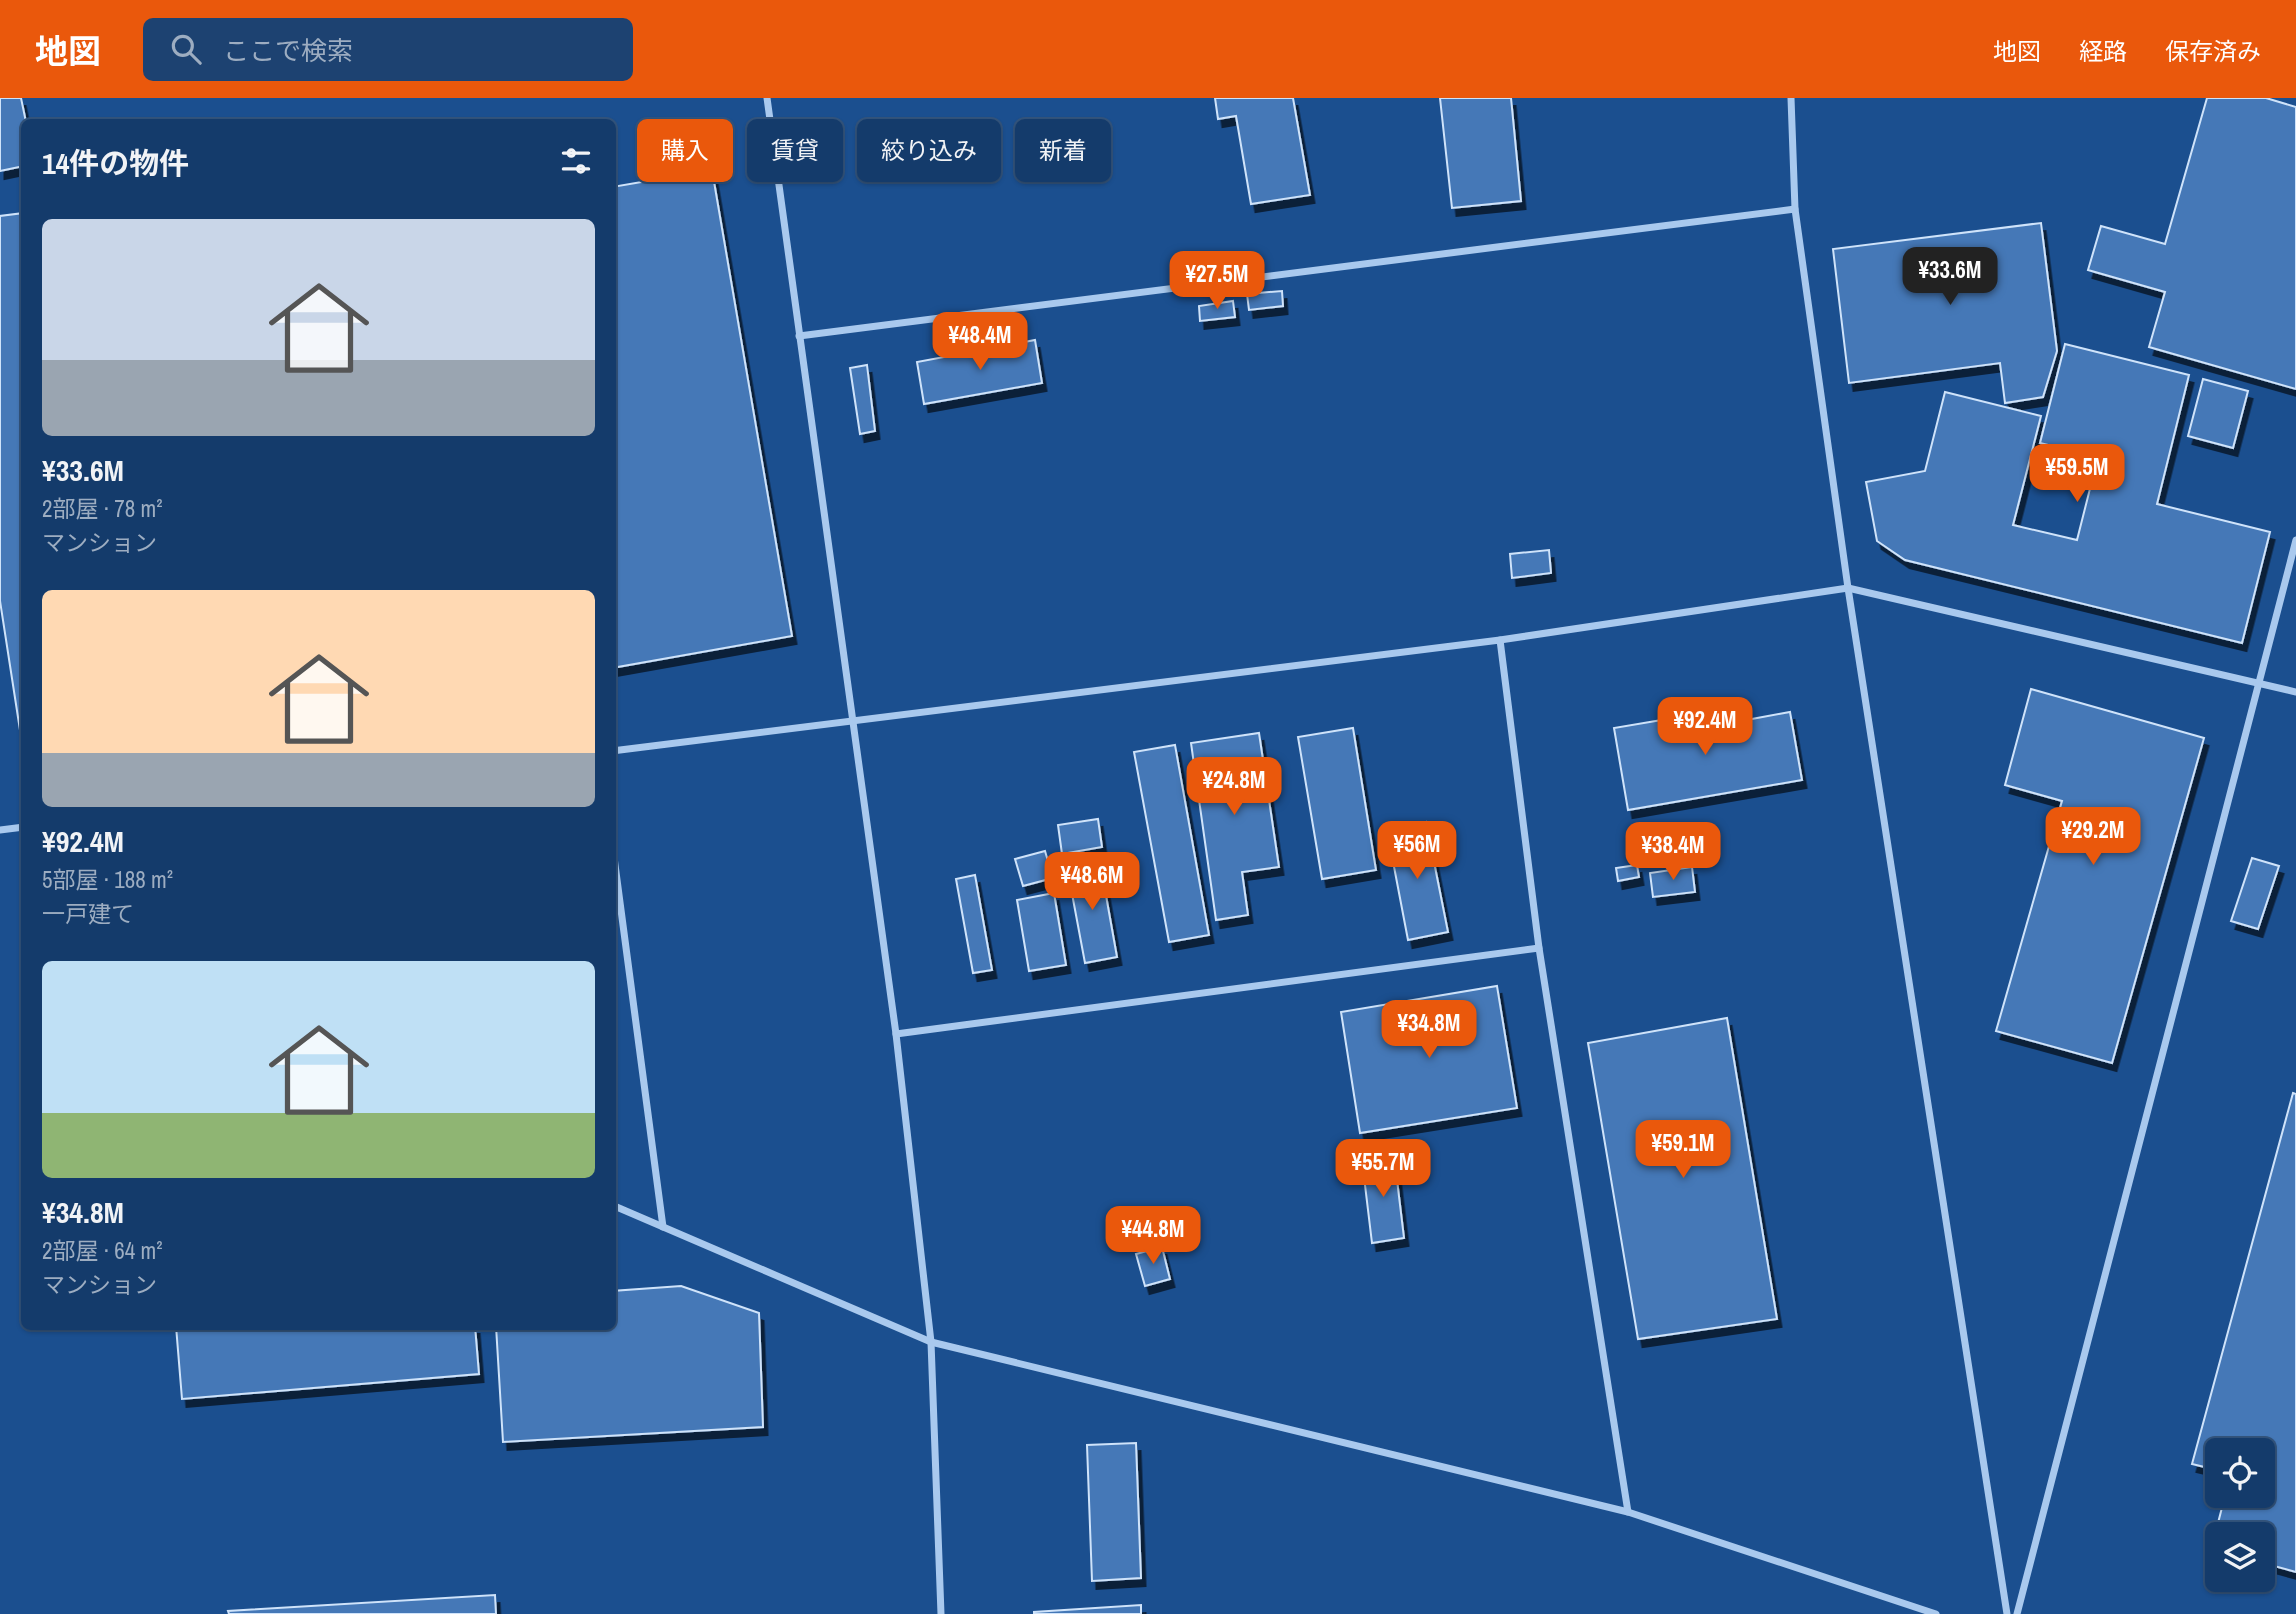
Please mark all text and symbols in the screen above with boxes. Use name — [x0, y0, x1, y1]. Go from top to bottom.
search box — [143, 18, 633, 81]
text: 地図 — [35, 29, 101, 73]
icon: search — [167, 30, 205, 68]
text: ここで検索 — [223, 33, 353, 68]
text: 地図 — [1993, 35, 2041, 67]
text: 経路 — [2079, 35, 2127, 67]
text: 保存済み — [2165, 35, 2261, 67]
chip: 購入 — [637, 119, 733, 182]
chip: 賃貸 — [747, 119, 843, 182]
chip: 絞り込み — [857, 119, 1001, 182]
chip: 新着 — [1015, 119, 1111, 182]
icon: filters — [557, 142, 595, 180]
text: 14件の物件 — [42, 143, 189, 183]
pin: ¥33.6M — [1893, 248, 2007, 307]
pin: ¥27.5M — [1160, 252, 1274, 311]
text: ¥33.6M — [1919, 254, 1981, 285]
text: ¥27.5M — [1186, 258, 1248, 289]
icon: home — [256, 265, 382, 391]
pin: ¥48.4M — [923, 313, 1037, 372]
text: ¥48.4M — [949, 319, 1011, 350]
pin: ¥59.5M — [2020, 444, 2134, 504]
text: ¥33.6M — [42, 450, 124, 490]
text: ¥59.5M — [2046, 451, 2108, 482]
text: 2部屋 · 78 m² — [42, 493, 162, 524]
text: マンション — [42, 527, 157, 558]
icon: home — [256, 636, 382, 762]
pin: ¥92.4M — [1648, 698, 1762, 757]
text: ¥92.4M — [1674, 704, 1736, 735]
pin: ¥24.8M — [1177, 758, 1291, 817]
text: ¥24.8M — [1203, 764, 1265, 795]
pin: ¥29.2M — [2036, 808, 2150, 867]
text: ¥29.2M — [2062, 814, 2124, 845]
text: ¥92.4M — [42, 821, 124, 861]
pin: ¥56M — [1376, 822, 1458, 881]
pin: ¥38.4M — [1616, 822, 1730, 882]
text: ¥56M — [1393, 828, 1441, 859]
text: ¥38.4M — [1642, 829, 1704, 860]
pin: ¥48.6M — [1035, 852, 1149, 912]
text: ¥48.6M — [1061, 859, 1123, 890]
text: 5部屋 · 188 m² — [42, 864, 173, 895]
text: 一戸建て — [42, 898, 134, 929]
pin: ¥34.8M — [1372, 1000, 1486, 1060]
icon: home — [256, 1007, 382, 1133]
text: ¥34.8M — [1398, 1007, 1460, 1038]
pin: ¥59.1M — [1626, 1121, 1740, 1180]
text: ¥59.1M — [1652, 1127, 1714, 1158]
pin: ¥55.7M — [1326, 1140, 1440, 1199]
text: ¥55.7M — [1352, 1146, 1414, 1177]
text: ¥34.8M — [42, 1192, 124, 1232]
pin: ¥44.8M — [1096, 1206, 1210, 1266]
text: ¥44.8M — [1122, 1213, 1184, 1244]
text: 2部屋 · 64 m² — [42, 1235, 162, 1266]
text: マンション — [42, 1269, 157, 1300]
map controls — [2205, 1438, 2275, 1592]
button: locate — [2205, 1438, 2275, 1508]
button: layers — [2205, 1522, 2275, 1592]

